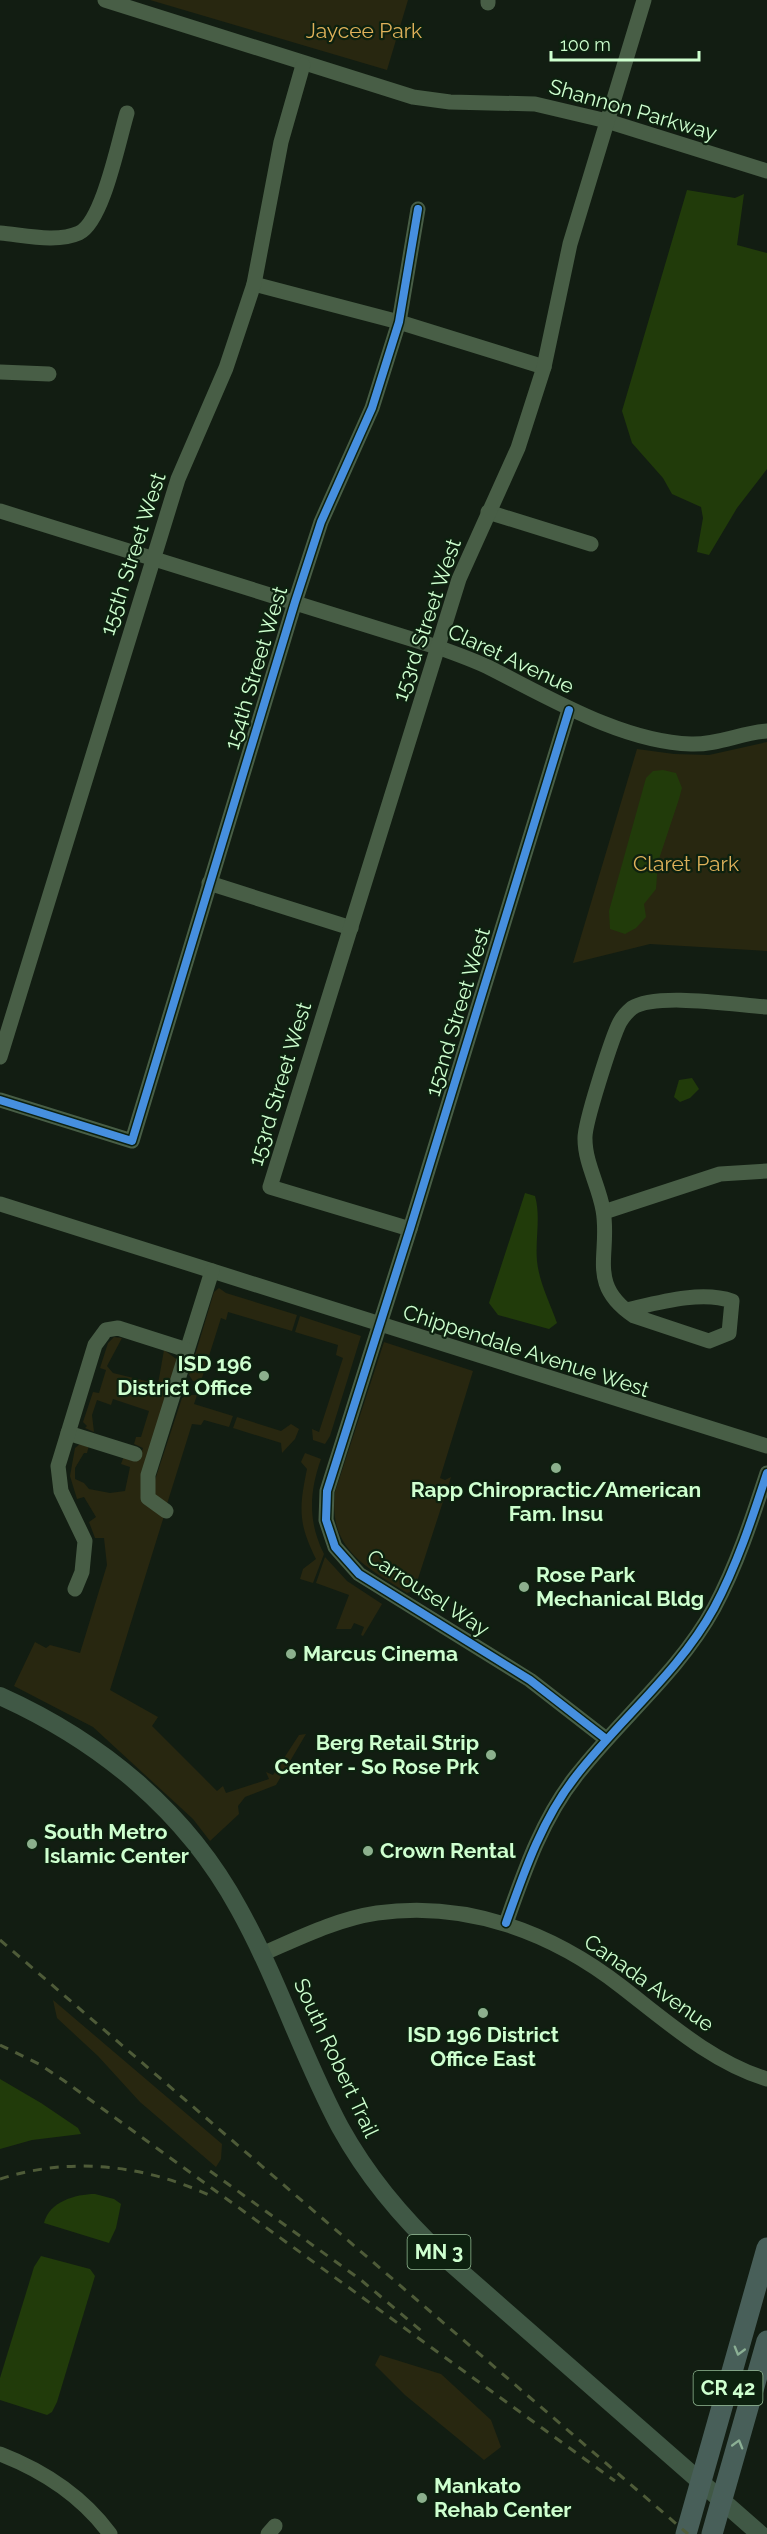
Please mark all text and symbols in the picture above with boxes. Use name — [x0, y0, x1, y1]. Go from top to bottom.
park label: Jaycee Park — [306, 18, 422, 43]
scale bar — [551, 24, 700, 62]
text: 100 m — [560, 34, 611, 55]
street label: Shannon Parkway — [546, 74, 720, 145]
street label: 155th Street West — [94, 469, 171, 638]
street label: 153rd Street West — [387, 535, 466, 704]
street label: 154th Street West — [219, 583, 292, 753]
street label: Claret Avenue — [444, 618, 578, 699]
park label: Claret Park — [633, 851, 739, 876]
street label: 152nd Street West — [420, 925, 495, 1099]
street label: 153rd Street West — [243, 999, 316, 1169]
street label: Chippendale Avenue West — [400, 1299, 652, 1402]
place label: ISD 196 District Office — [117, 1351, 252, 1400]
marker: ISD 196 District Office — [257, 1369, 271, 1383]
marker: Rapp Chiropractic/American Fam. Insu — [549, 1461, 563, 1475]
place label: Rapp Chiropractic/American Fam. Insu — [411, 1477, 701, 1526]
street label: Carrousel Way — [362, 1544, 494, 1641]
place label: Rose Park Mechanical Bldg — [536, 1562, 704, 1611]
marker: Rose Park Mechanical Bldg — [517, 1580, 531, 1594]
place label: Marcus Cinema — [303, 1641, 458, 1666]
marker: Marcus Cinema — [284, 1647, 298, 1661]
place label: Berg Retail Strip Center - So Rose Prk — [275, 1730, 479, 1779]
marker: Berg Retail Strip Center - So Rose Prk — [484, 1748, 498, 1762]
place label: South Metro Islamic Center — [44, 1819, 189, 1868]
marker: South Metro Islamic Center — [25, 1837, 39, 1851]
place label: Crown Rental — [380, 1838, 516, 1863]
marker: Crown Rental — [361, 1844, 375, 1858]
street label: Canada Avenue — [580, 1929, 719, 2037]
street label: South Robert Trail — [289, 1974, 384, 2142]
marker: ISD 196 District Office East — [476, 2006, 490, 2020]
place label: ISD 196 District Office East — [407, 2022, 559, 2071]
road number: MN 3 — [408, 2235, 470, 2269]
one-way arrow — [733, 2346, 746, 2356]
road number: CR 42 — [694, 2371, 762, 2405]
one-way arrow — [731, 2439, 743, 2450]
place label: Mankato Rehab Center — [434, 2473, 571, 2522]
marker: Mankato Rehab Center — [415, 2491, 429, 2505]

